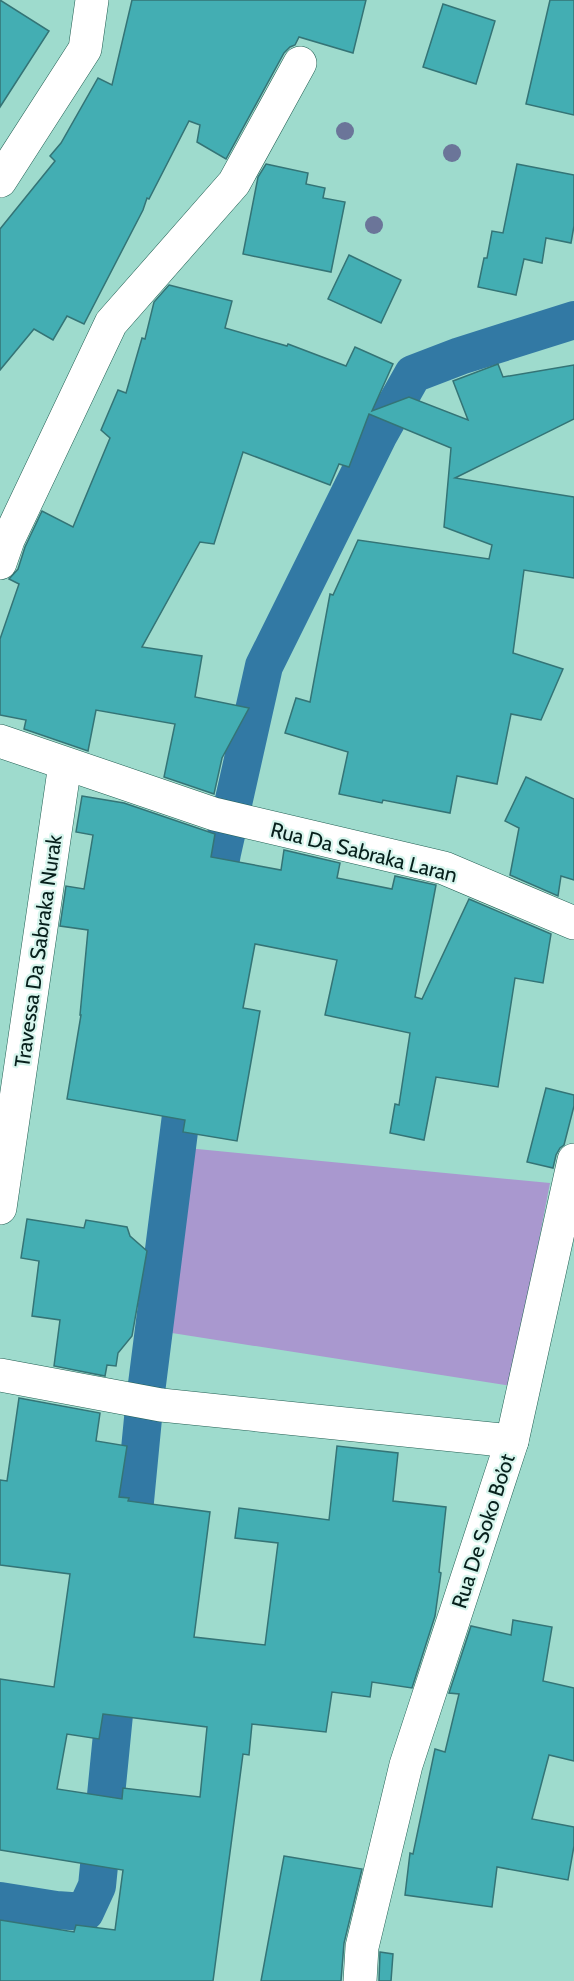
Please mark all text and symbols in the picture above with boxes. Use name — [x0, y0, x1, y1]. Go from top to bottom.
street label: Rua Da Sabraka Laran — [268, 817, 460, 887]
street label: Travessa Da Sabraka Nurak — [9, 832, 67, 1069]
street label: Rua De Soko Bo’ot — [446, 1451, 520, 1611]

